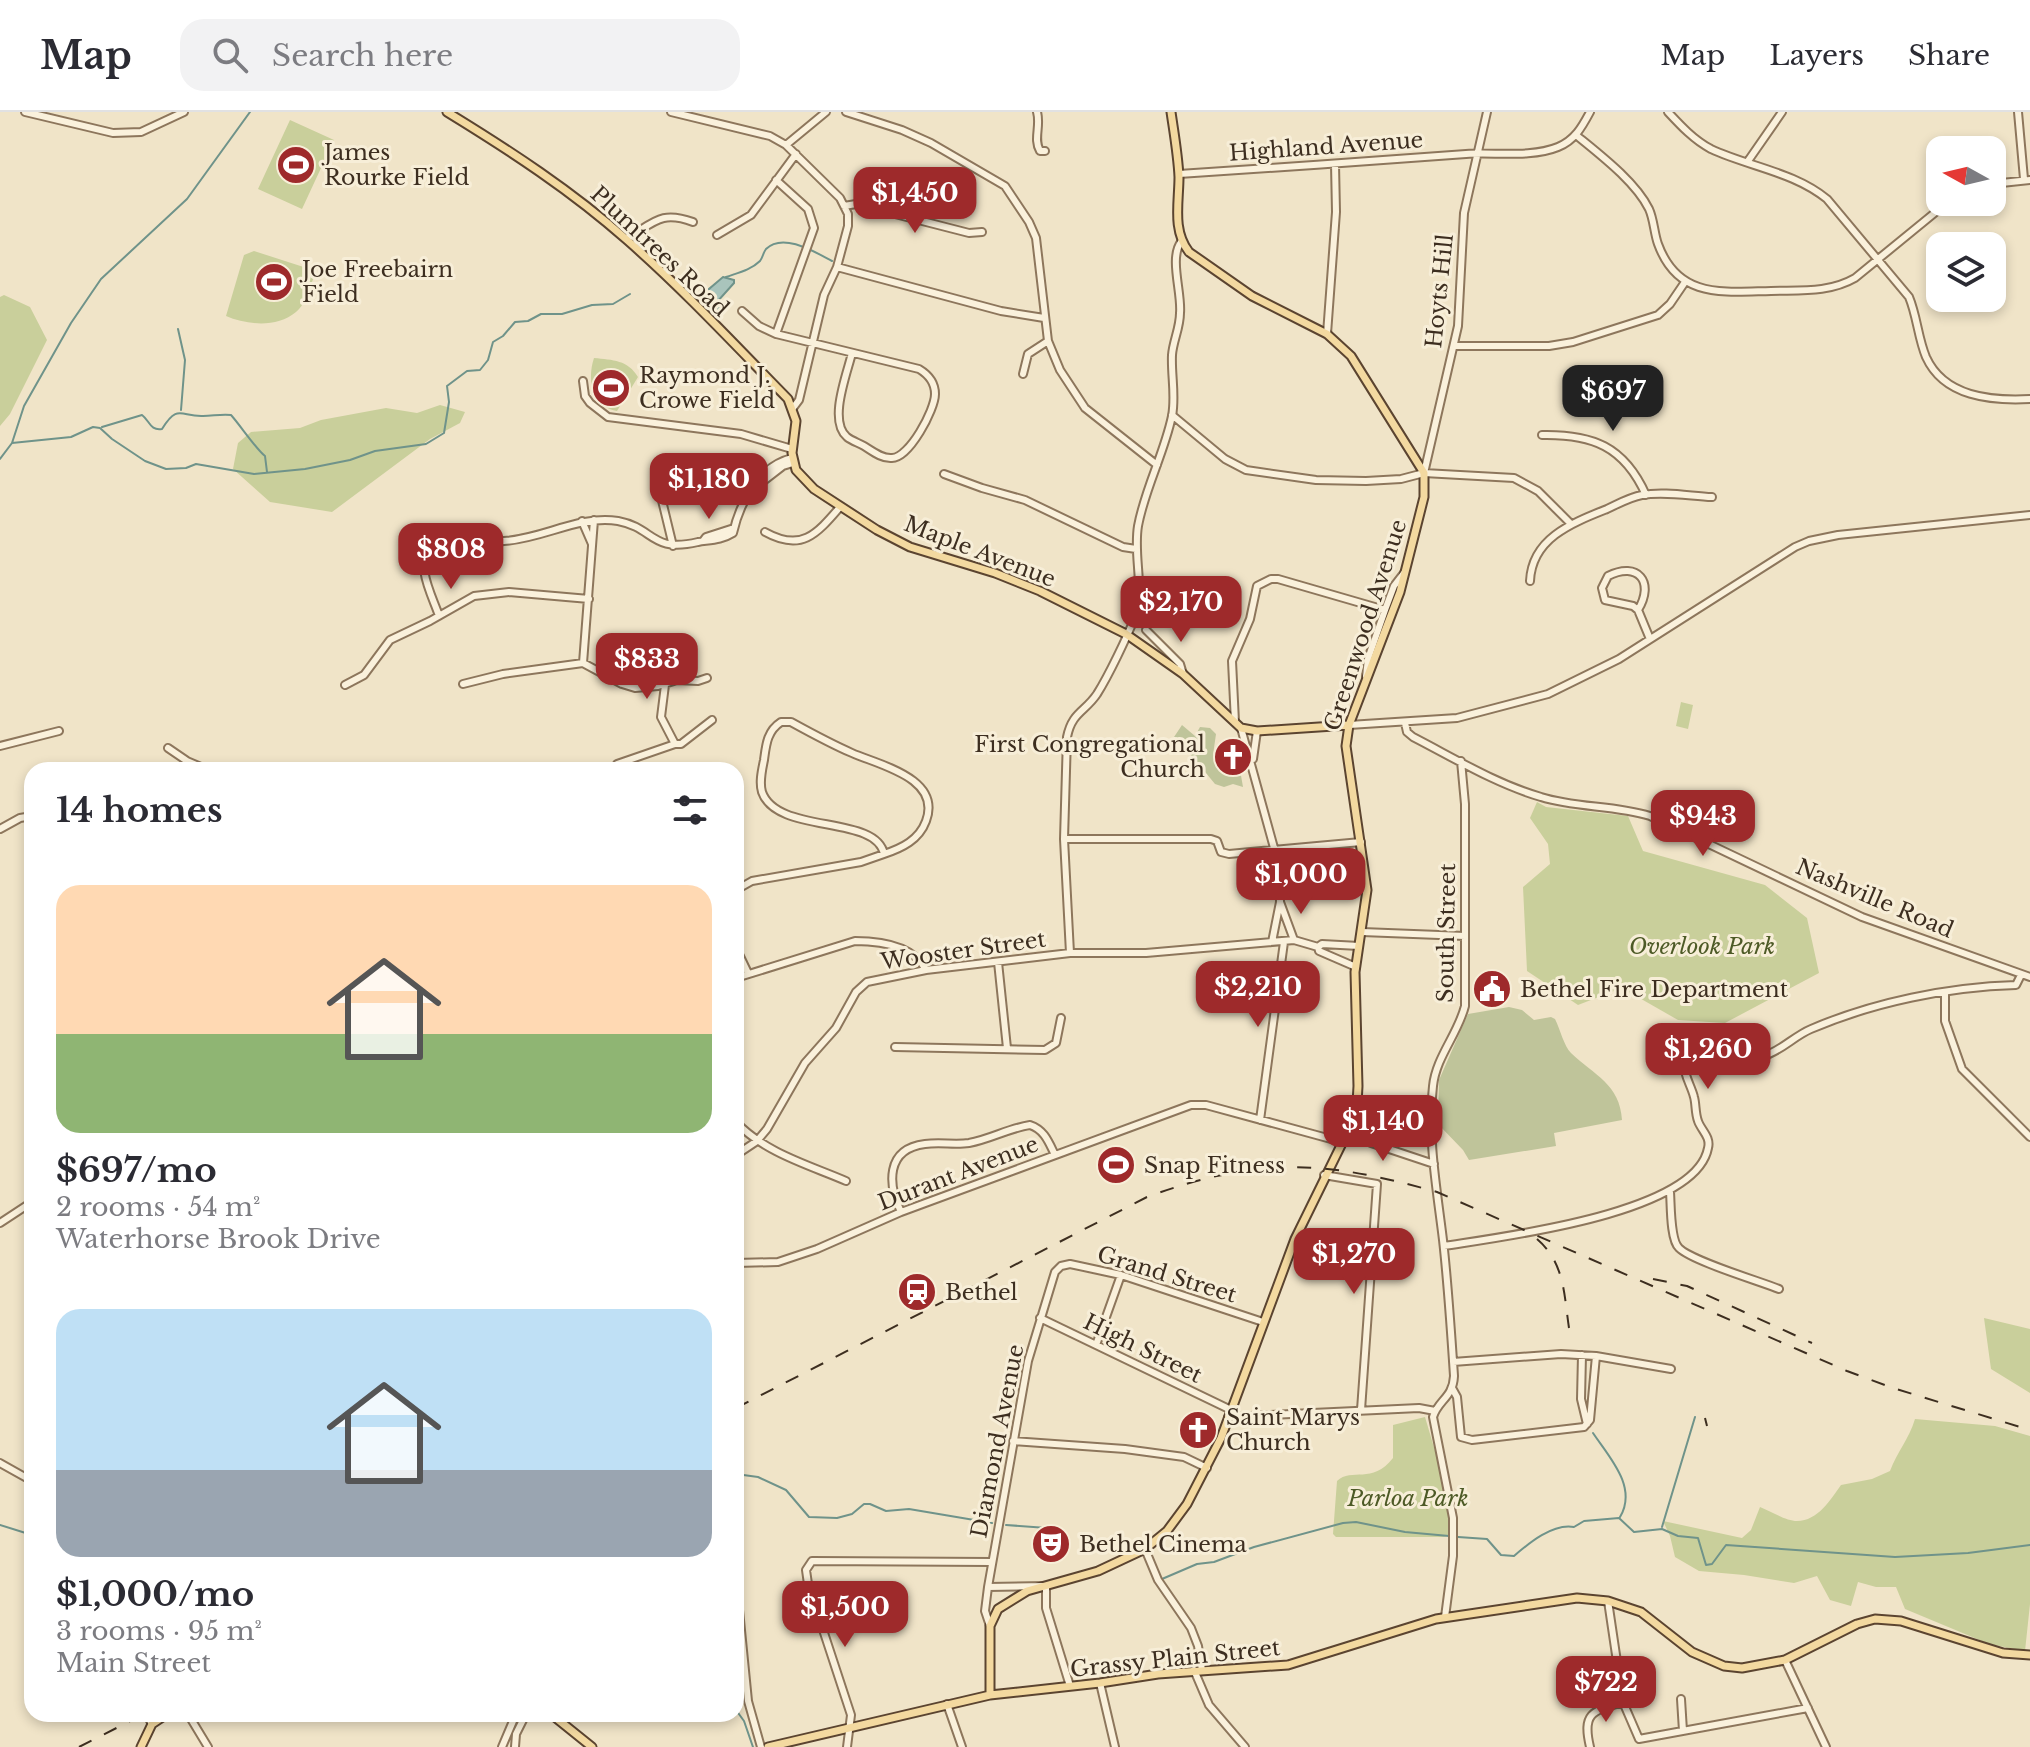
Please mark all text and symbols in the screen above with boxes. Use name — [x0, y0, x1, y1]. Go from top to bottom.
search box — [180, 19, 740, 91]
text: Map — [40, 32, 132, 79]
icon: search — [208, 33, 252, 77]
text: Search here — [272, 37, 453, 74]
text: Map — [1660, 38, 1725, 73]
text: Layers — [1769, 38, 1864, 73]
text: Share — [1908, 38, 1990, 73]
street label: Highland Avenue — [1228, 126, 1424, 167]
north arrow — [1926, 136, 2006, 216]
map controls — [1926, 136, 2006, 312]
place label: James Rourke Field — [321, 139, 469, 191]
sports icon: James Rourke Field — [275, 144, 317, 186]
pin: $1,450 — [850, 167, 980, 235]
text: $1,450 — [871, 177, 959, 209]
street label: Plumtrees Road — [585, 180, 735, 322]
button: layers — [1926, 232, 2006, 312]
street label: Hoyts Hill — [1420, 233, 1459, 349]
place label: Joe Freebairn Field — [299, 256, 453, 308]
sports icon: Joe Freebairn Field — [253, 261, 295, 303]
place label: Raymond J. Crowe Field — [639, 362, 775, 414]
pin: $697 — [1566, 365, 1660, 433]
sports icon: Raymond J. Crowe Field — [590, 367, 632, 409]
text: $697 — [1580, 375, 1646, 407]
pin: $1,180 — [644, 453, 774, 521]
text: $1,180 — [668, 463, 750, 495]
street label: Maple Avenue — [900, 510, 1059, 593]
street label: Greenwood Avenue — [1319, 516, 1412, 734]
pin: $808 — [404, 523, 498, 591]
text: $808 — [416, 533, 486, 565]
pin: $2,170 — [1116, 576, 1246, 644]
text: $2,170 — [1139, 586, 1223, 618]
pin: $833 — [600, 633, 694, 701]
text: $833 — [614, 643, 680, 675]
place label: First Congregational Church — [974, 731, 1205, 783]
church icon: First Congregational Church — [1212, 736, 1254, 778]
icon: filters — [668, 788, 712, 832]
text: 14 homes — [56, 789, 223, 831]
pin: $943 — [1656, 790, 1750, 858]
text: $943 — [1669, 800, 1737, 832]
pin: $1,000 — [1236, 848, 1366, 916]
street label: Nashville Road — [1792, 853, 1958, 944]
text: $1,000 — [1254, 858, 1348, 890]
street label: South Street — [1432, 862, 1461, 1003]
street label: Wooster Street — [878, 925, 1048, 976]
park label: Overlook Park — [1629, 933, 1775, 960]
icon: home — [312, 937, 456, 1081]
pin: $2,210 — [1193, 961, 1323, 1029]
public building icon: Bethel Fire Department — [1471, 968, 1513, 1010]
text: $2,210 — [1214, 971, 1302, 1003]
place label: Bethel Fire Department — [1520, 976, 1789, 1003]
pin: $1,260 — [1643, 1023, 1773, 1091]
text: $1,260 — [1664, 1033, 1752, 1065]
pin: $1,140 — [1318, 1095, 1448, 1163]
text: $1,140 — [1341, 1105, 1425, 1137]
street label: Durant Avenue — [874, 1130, 1042, 1216]
sports icon: Snap Fitness — [1095, 1144, 1137, 1186]
text: $697/mo — [56, 1149, 217, 1191]
place label: Snap Fitness — [1144, 1152, 1285, 1179]
text: 2 rooms · 54 m² — [56, 1191, 260, 1223]
text: Waterhorse Brook Drive — [56, 1223, 381, 1255]
pin: $1,270 — [1289, 1228, 1419, 1296]
text: $1,270 — [1312, 1238, 1396, 1270]
street label: Grand Street — [1094, 1240, 1240, 1309]
station icon: Bethel — [896, 1271, 938, 1313]
place label: Bethel — [945, 1279, 1018, 1306]
street label: High Street — [1079, 1308, 1207, 1389]
street label: Diamond Avenue — [966, 1342, 1029, 1540]
icon: home — [312, 1361, 456, 1505]
place label: Saint Marys Church — [1226, 1404, 1360, 1456]
church icon: Saint Marys Church — [1177, 1409, 1219, 1451]
park label: Parloa Park — [1346, 1485, 1469, 1512]
theatre icon: Bethel Cinema — [1030, 1523, 1072, 1565]
place label: Bethel Cinema — [1079, 1531, 1248, 1558]
text: $1,000/mo — [56, 1573, 254, 1615]
pin: $1,500 — [780, 1581, 910, 1649]
text: $1,500 — [800, 1591, 890, 1623]
text: 3 rooms · 95 m² — [56, 1615, 262, 1647]
street label: Grassy Plain Street — [1069, 1634, 1282, 1683]
text: Main Street — [56, 1647, 211, 1679]
pin: $722 — [1559, 1656, 1653, 1724]
text: $722 — [1574, 1666, 1638, 1698]

